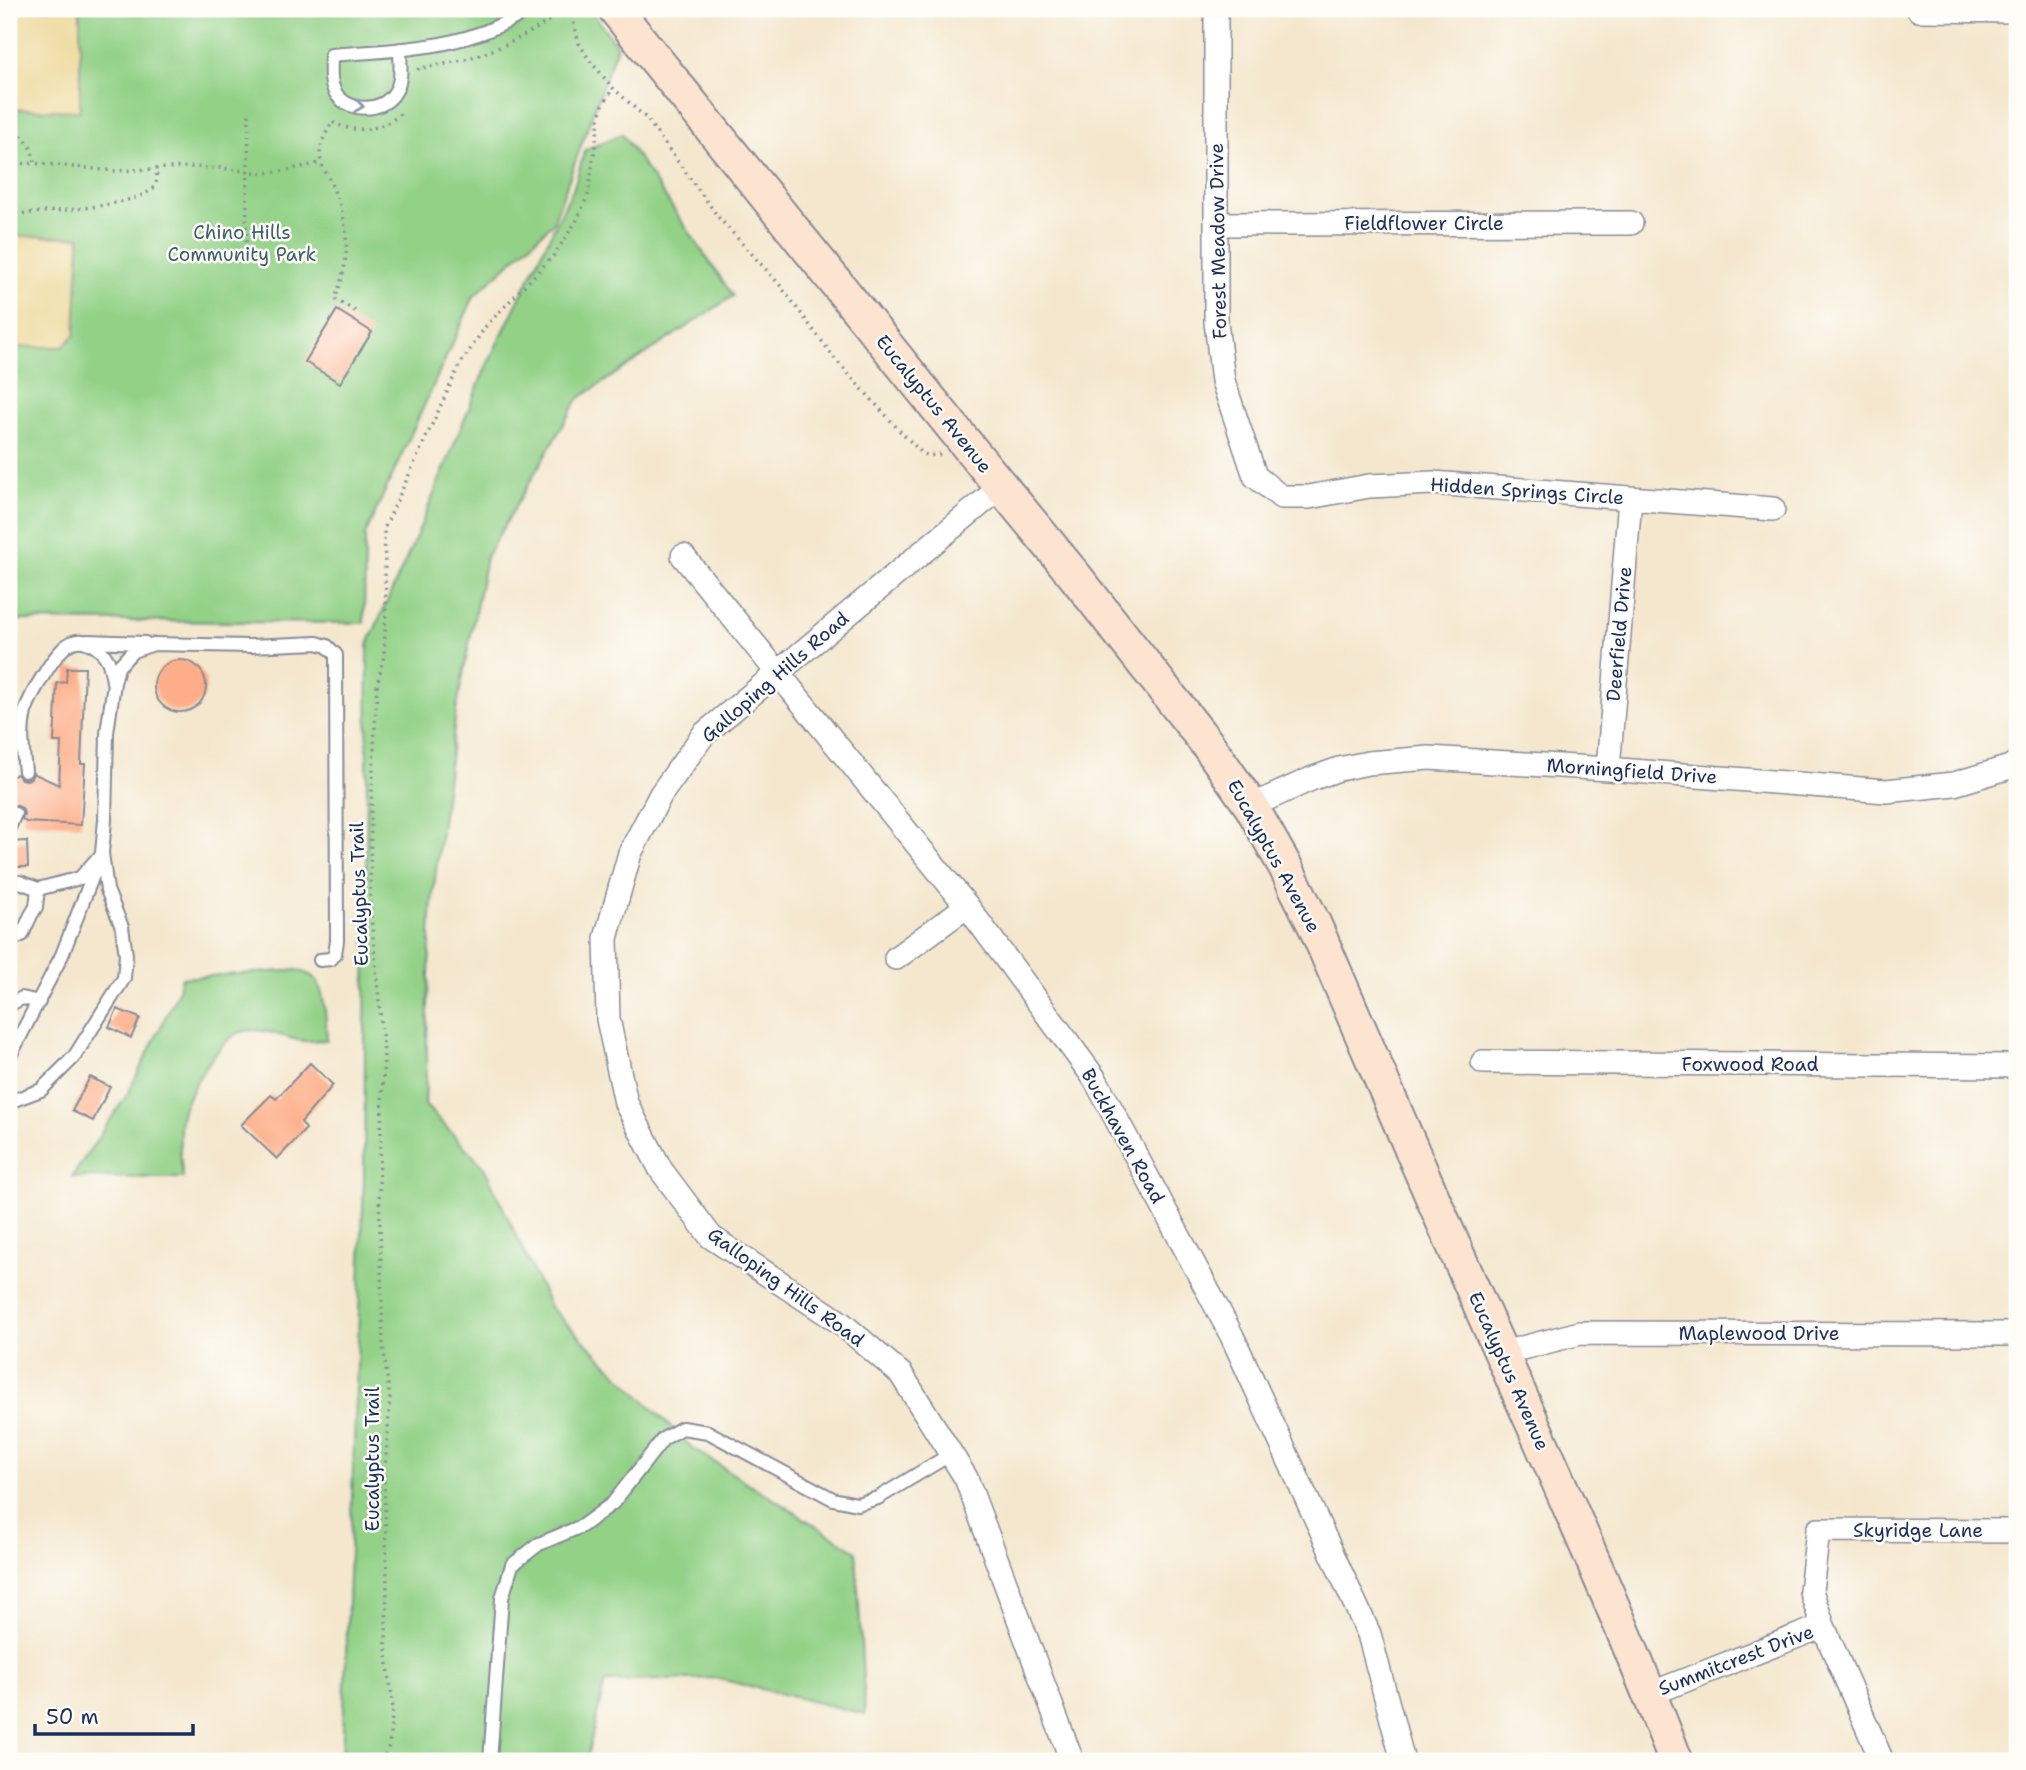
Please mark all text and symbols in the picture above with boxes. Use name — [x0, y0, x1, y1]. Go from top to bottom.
one-way arrow — [354, 98, 365, 113]
street label: Forest Meadow Drive — [1204, 143, 1232, 339]
street label: Fieldflower Circle — [1344, 211, 1504, 236]
park label: Chino Hills Community Park — [168, 220, 317, 267]
street label: Eucalyptus Avenue — [870, 330, 998, 478]
street label: Hidden Springs Circle — [1429, 472, 1625, 510]
street label: Deerfield Drive — [1601, 565, 1637, 703]
street label: Galloping Hills Road — [696, 606, 854, 748]
street label: Morningfield Drive — [1546, 753, 1718, 789]
street label: Eucalyptus Avenue — [1222, 775, 1326, 937]
street label: Eucalyptus Trail — [344, 821, 374, 967]
street label: Foxwood Road — [1682, 1052, 1818, 1077]
street label: Buckhaven Road — [1076, 1064, 1170, 1208]
street label: Galloping Hills Road — [703, 1222, 869, 1352]
street label: Eucalyptus Avenue — [1463, 1288, 1555, 1454]
street label: Maplewood Drive — [1678, 1321, 1840, 1346]
street label: Eucalyptus Trail — [360, 1386, 385, 1531]
street label: Skyridge Lane — [1853, 1518, 1983, 1543]
street label: Summitcrest Drive — [1655, 1619, 1817, 1701]
scale bar — [35, 1693, 192, 1737]
text: 50 m — [46, 1703, 99, 1731]

